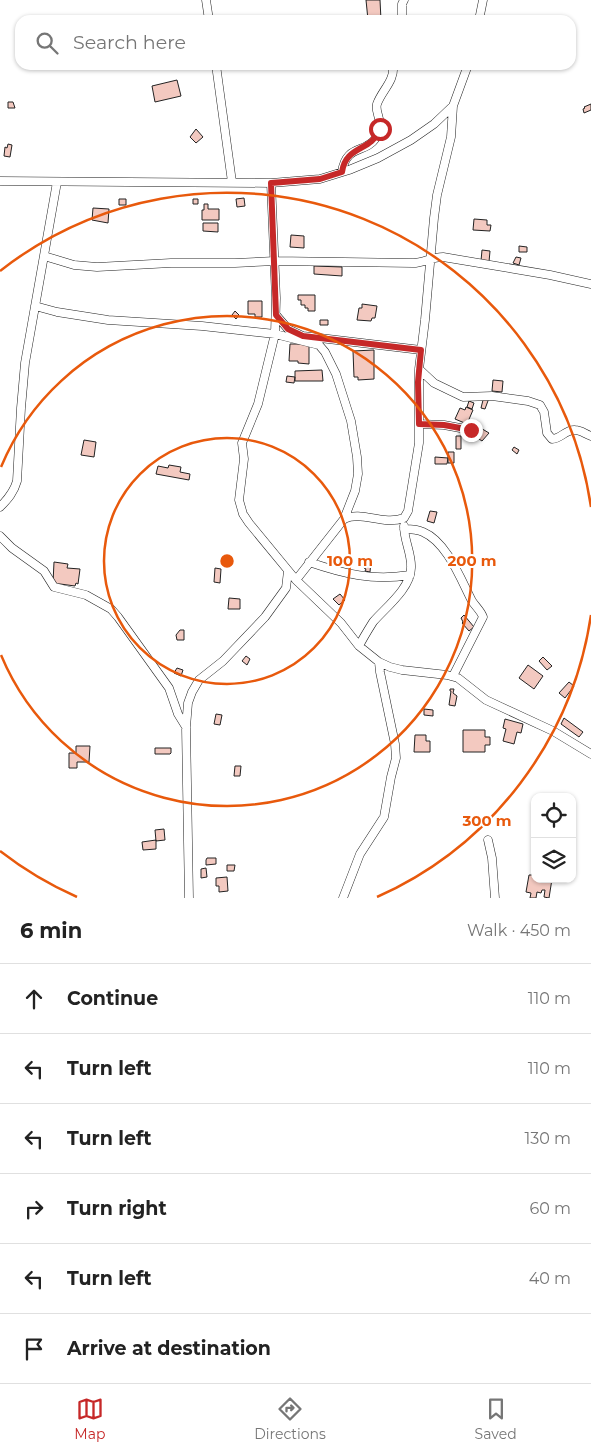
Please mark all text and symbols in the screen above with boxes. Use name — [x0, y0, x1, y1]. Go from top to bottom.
search box — [15, 15, 576, 70]
icon: search — [33, 29, 61, 57]
text: Search here — [73, 31, 186, 54]
route start — [369, 118, 392, 141]
route end — [460, 419, 483, 442]
text: 100 m — [327, 551, 373, 570]
text: 200 m — [447, 551, 497, 570]
centre of rings — [218, 552, 236, 570]
map controls — [531, 793, 576, 883]
button: locate — [531, 793, 576, 838]
text: 300 m — [461, 811, 512, 830]
button: layers — [531, 838, 576, 883]
text: 6 min — [20, 918, 82, 943]
text: Walk · 450 m — [467, 921, 571, 940]
icon: ahead — [20, 985, 48, 1013]
text: Continue — [67, 987, 158, 1010]
text: 110 m — [528, 989, 571, 1008]
icon: left — [20, 1055, 48, 1083]
text: Turn left — [67, 1057, 152, 1080]
text: 110 m — [528, 1059, 571, 1078]
icon: left — [20, 1125, 48, 1153]
text: Turn left — [67, 1127, 152, 1150]
text: 130 m — [524, 1129, 571, 1148]
icon: right — [20, 1195, 48, 1223]
text: Turn right — [67, 1197, 167, 1220]
text: 60 m — [529, 1199, 571, 1218]
icon: left — [20, 1265, 48, 1293]
text: Turn left — [67, 1267, 152, 1290]
text: 40 m — [529, 1269, 571, 1288]
icon: arrive — [20, 1335, 48, 1363]
text: Arrive at destination — [67, 1337, 271, 1360]
tab: Map — [74, 1395, 105, 1443]
tab: Directions — [254, 1395, 326, 1443]
tab: Saved — [475, 1395, 517, 1443]

